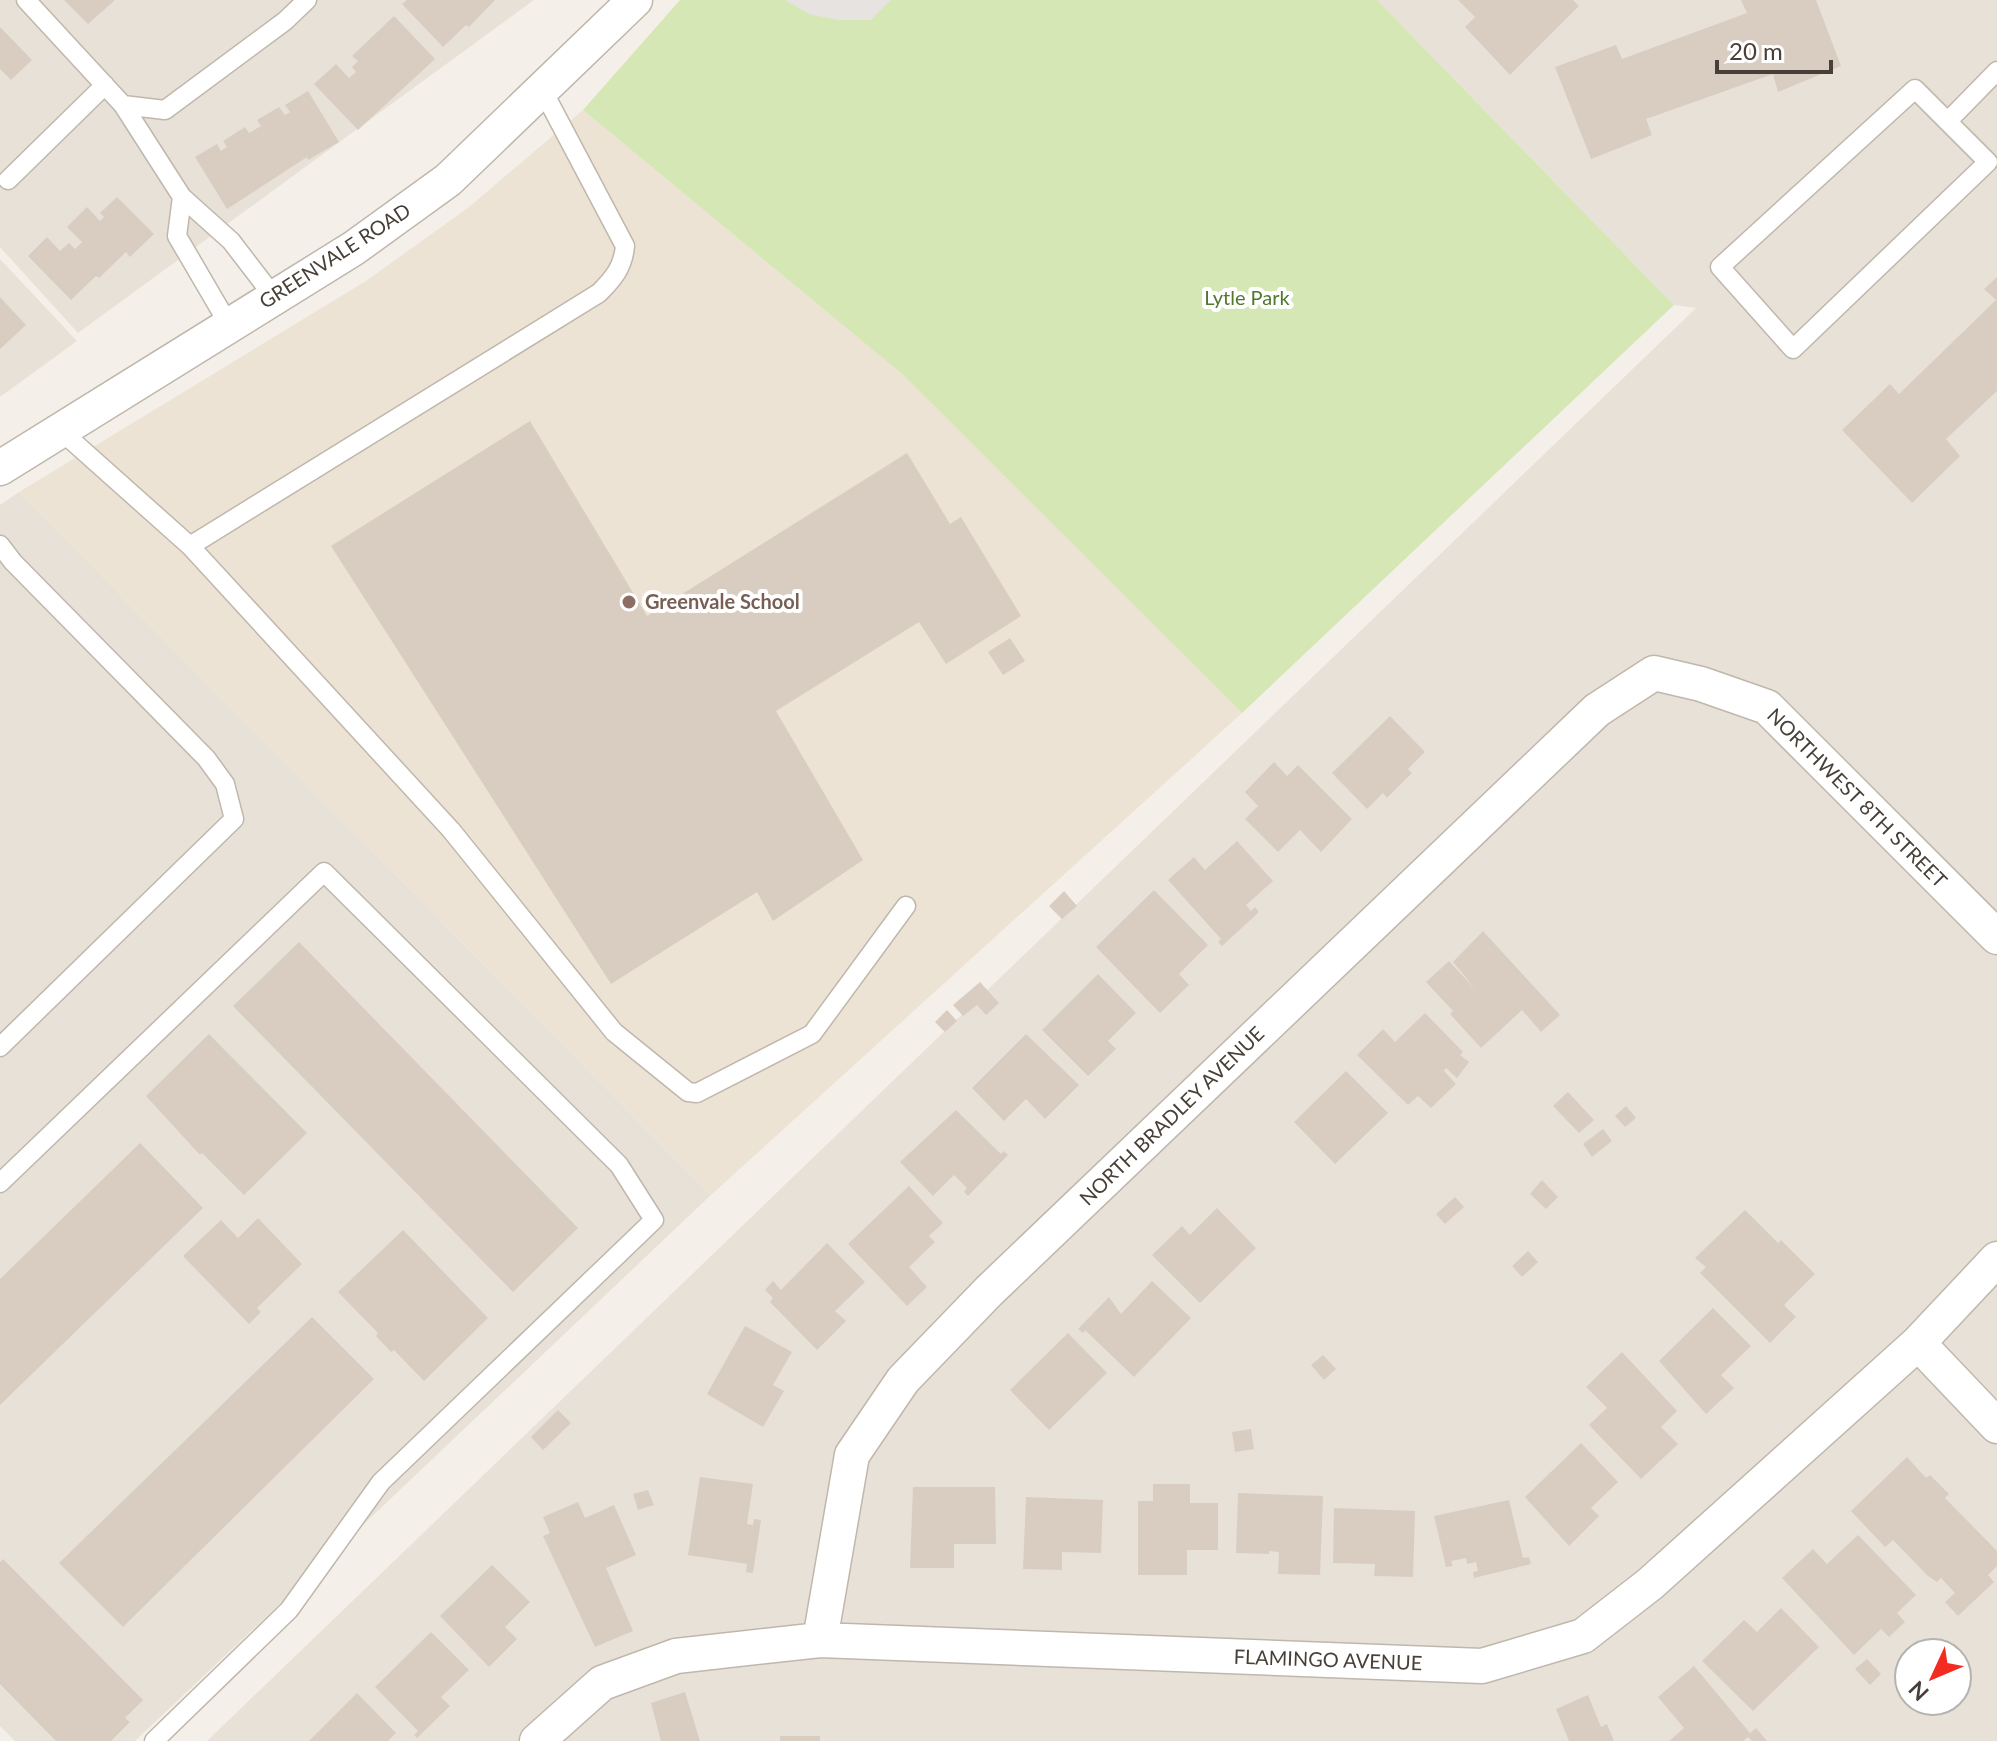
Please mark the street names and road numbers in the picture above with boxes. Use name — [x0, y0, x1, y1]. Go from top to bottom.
street label: GREENVALE ROAD — [254, 197, 414, 313]
street label: NORTHWEST 8TH STREET — [1763, 703, 1953, 892]
street label: NORTH BRADLEY AVENUE — [1074, 1021, 1268, 1210]
street label: FLAMINGO AVENUE — [1233, 1644, 1423, 1674]

